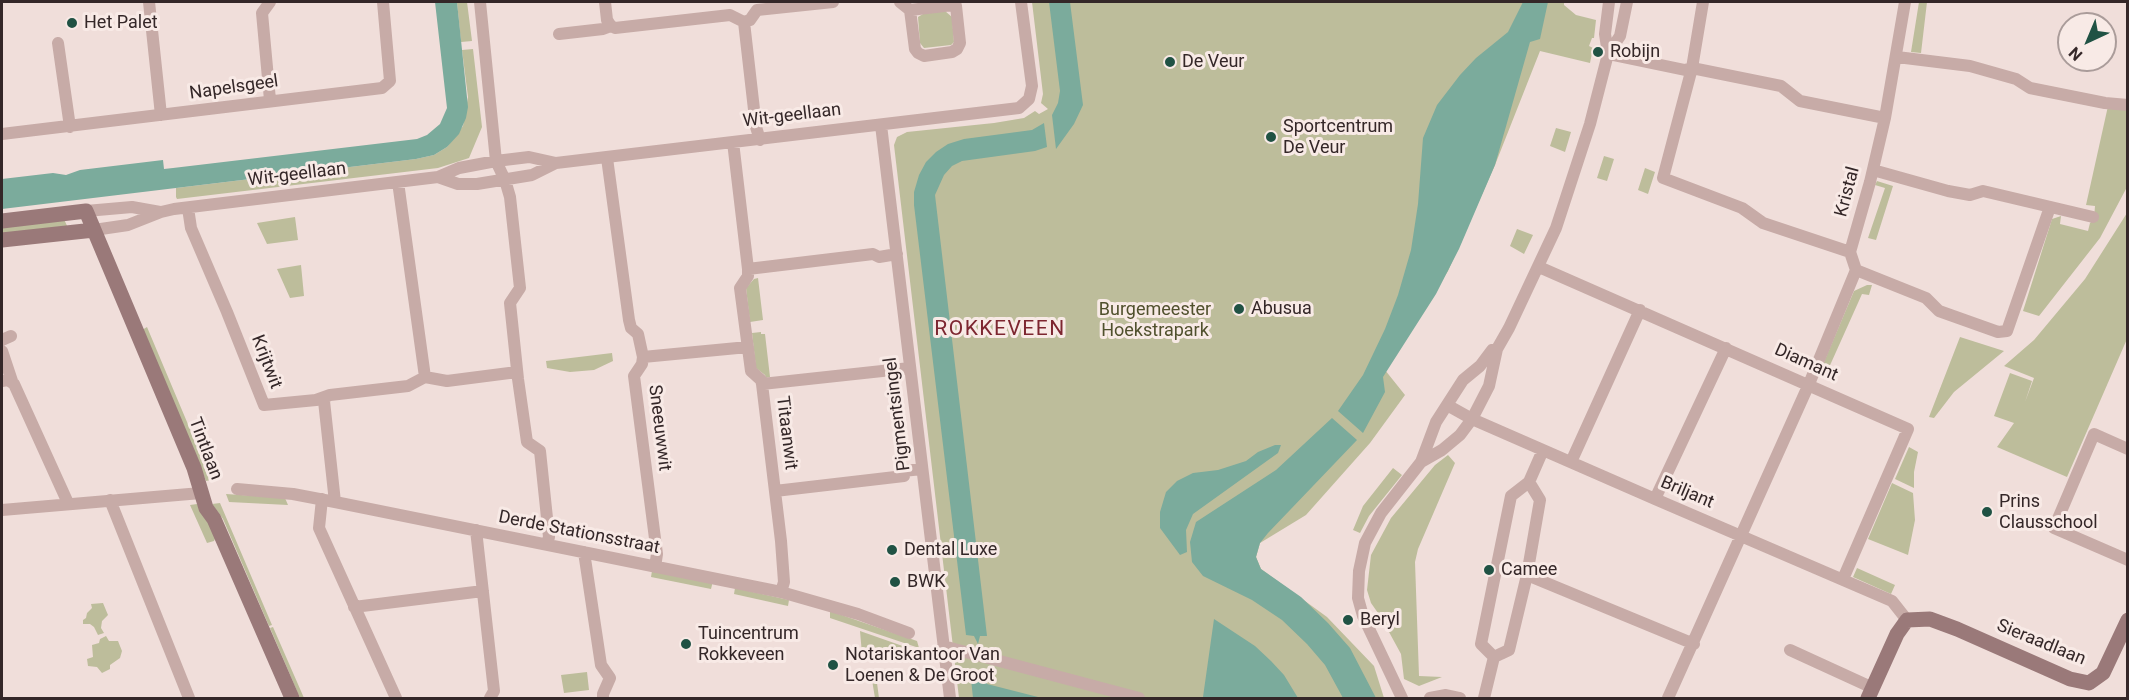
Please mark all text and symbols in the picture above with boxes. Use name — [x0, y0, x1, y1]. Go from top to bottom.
place label: Het Palet — [84, 12, 158, 34]
north arrow — [2057, 12, 2117, 72]
marker: Het Palet — [65, 16, 79, 30]
place label: Robijn — [1610, 41, 1660, 63]
text: N — [2065, 43, 2086, 65]
marker: Robijn — [1591, 45, 1605, 59]
place label: De Veur — [1182, 51, 1244, 73]
marker: De Veur — [1163, 55, 1177, 69]
street label: Napelsgeel — [188, 71, 280, 105]
street label: Wit-geellaan — [742, 99, 842, 133]
place label: Sportcentrum De Veur — [1283, 116, 1393, 158]
marker: Sportcentrum De Veur — [1264, 130, 1278, 144]
street label: Wit-geellaan — [247, 158, 347, 192]
street label: Kristal — [1831, 165, 1865, 219]
place label: Abusua — [1251, 298, 1312, 320]
park label: Burgemeester Hoekstrapark — [1099, 299, 1211, 342]
marker: Abusua — [1232, 302, 1246, 316]
district label: ROKKEVEEN — [934, 317, 1066, 343]
street label: Krijtwit — [246, 332, 286, 392]
street label: Diamant — [1771, 339, 1841, 387]
street label: Pigmentsingel — [880, 356, 916, 472]
street label: Sneeuwwit — [643, 384, 675, 472]
street label: Titaanwit — [771, 395, 801, 471]
street label: Tintlaan — [183, 415, 227, 483]
street label: Briljant — [1657, 472, 1717, 514]
place label: Prins Clausschool — [1999, 491, 2098, 534]
marker: Prins Clausschool — [1980, 505, 1994, 519]
street label: Derde Stationsstraat — [496, 507, 662, 559]
place label: Dental Luxe — [904, 539, 997, 561]
marker: Dental Luxe — [885, 543, 899, 557]
place label: Camee — [1501, 559, 1557, 581]
marker: Camee — [1482, 563, 1496, 577]
place label: BWK — [907, 571, 945, 593]
marker: BWK — [888, 575, 902, 589]
place label: Beryl — [1360, 609, 1400, 631]
marker: Beryl — [1341, 613, 1355, 627]
street label: Sieraadlaan — [1993, 615, 2089, 671]
place label: Tuincentrum Rokkeveen — [698, 623, 799, 666]
marker: Tuincentrum Rokkeveen — [679, 637, 693, 651]
place label: Notariskantoor Van Loenen & De Groot — [845, 644, 1000, 686]
marker: Notariskantoor Van Loenen & De Groot — [826, 658, 840, 672]

